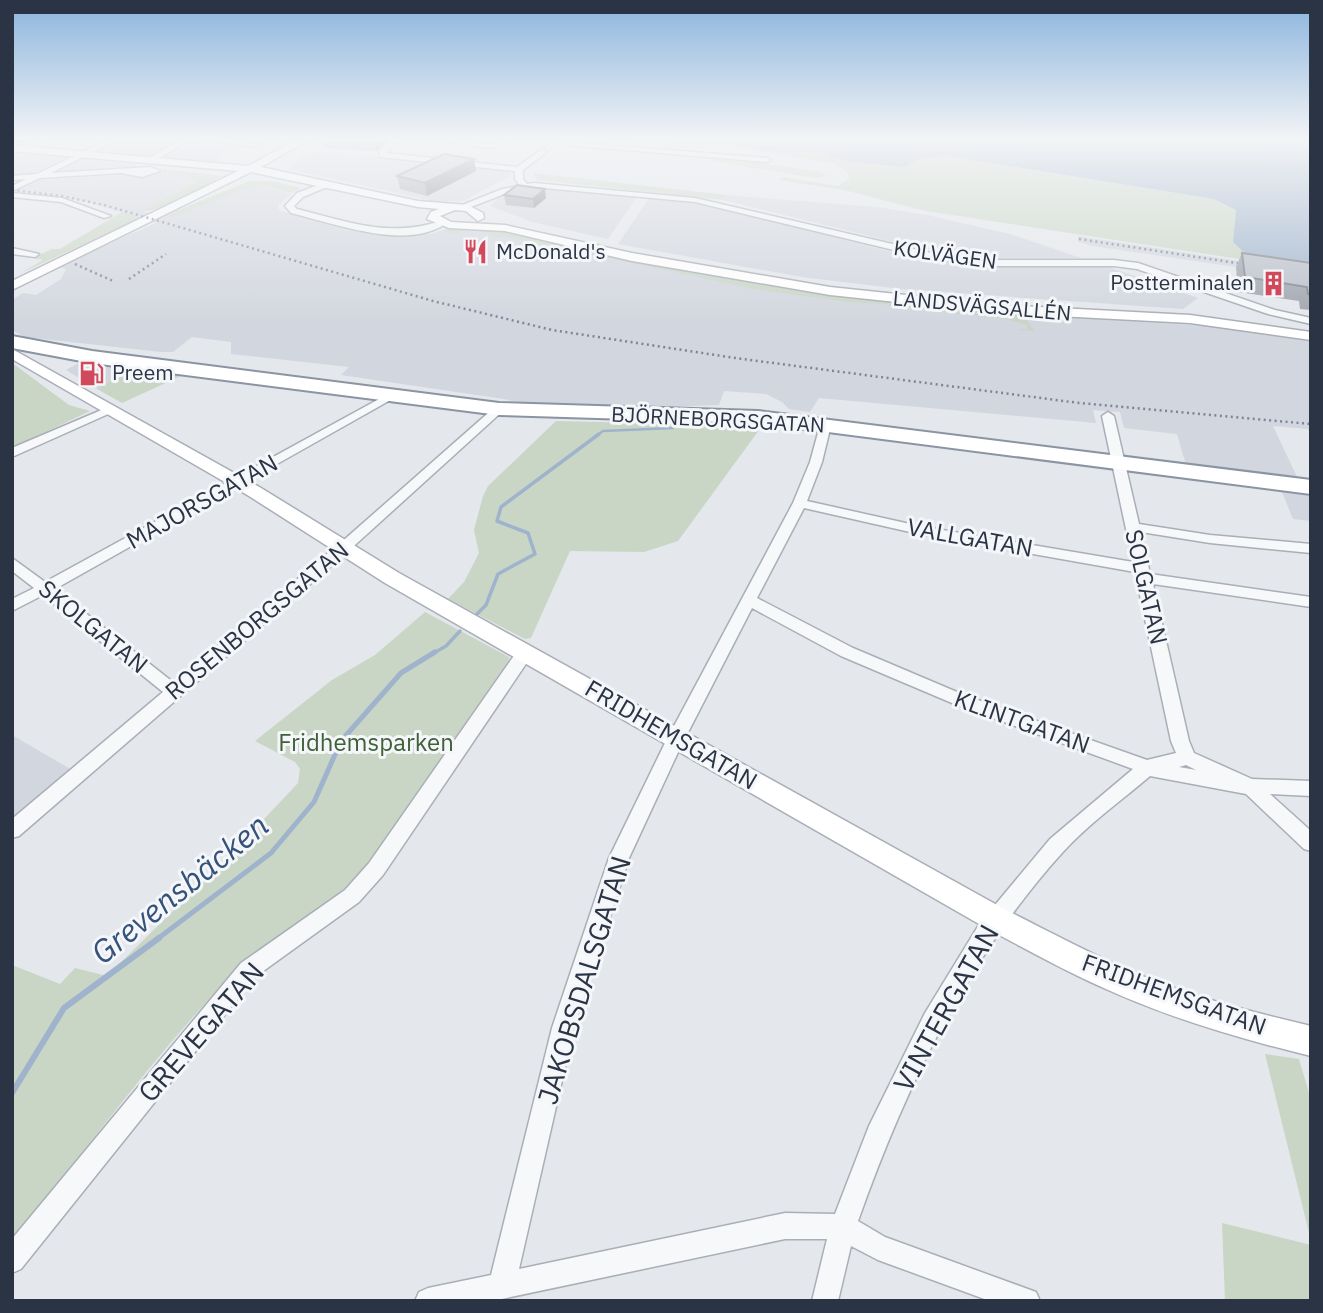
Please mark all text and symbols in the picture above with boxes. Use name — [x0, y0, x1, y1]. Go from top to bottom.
street label: KOLVÄGEN — [892, 233, 998, 275]
place label: McDonald's — [496, 237, 606, 265]
restaurant icon: McDonald's — [462, 238, 490, 266]
place label: Postterminalen — [1110, 268, 1254, 296]
building icon: Postterminalen — [1260, 269, 1288, 297]
street label: LANDSVÄGSALLÉN — [892, 283, 1072, 327]
place label: Preem — [112, 358, 174, 386]
fuel station icon: Preem — [78, 359, 106, 387]
street label: BJÖRNEBORGSGATAN — [611, 399, 826, 439]
street label: MAJORSGATAN — [120, 446, 283, 556]
street label: VALLGATAN — [905, 510, 1036, 564]
street label: SOLGATAN — [1118, 526, 1176, 648]
street label: ROSENBORGSGATAN — [158, 534, 355, 707]
street label: SKOLGATAN — [32, 572, 155, 680]
street label: FRIDHEMSGATAN — [580, 672, 763, 796]
street label: KLINTGATAN — [950, 682, 1095, 760]
park label: Fridhemsparken — [278, 726, 454, 758]
water label: Grevensbäcken — [82, 804, 277, 973]
street label: JAKOBSDALSGATAN — [528, 851, 639, 1108]
street label: VINTERGATAN — [884, 918, 1007, 1098]
street label: FRIDHEMSGATAN — [1078, 946, 1271, 1042]
street label: GREVEGATAN — [129, 954, 272, 1110]

